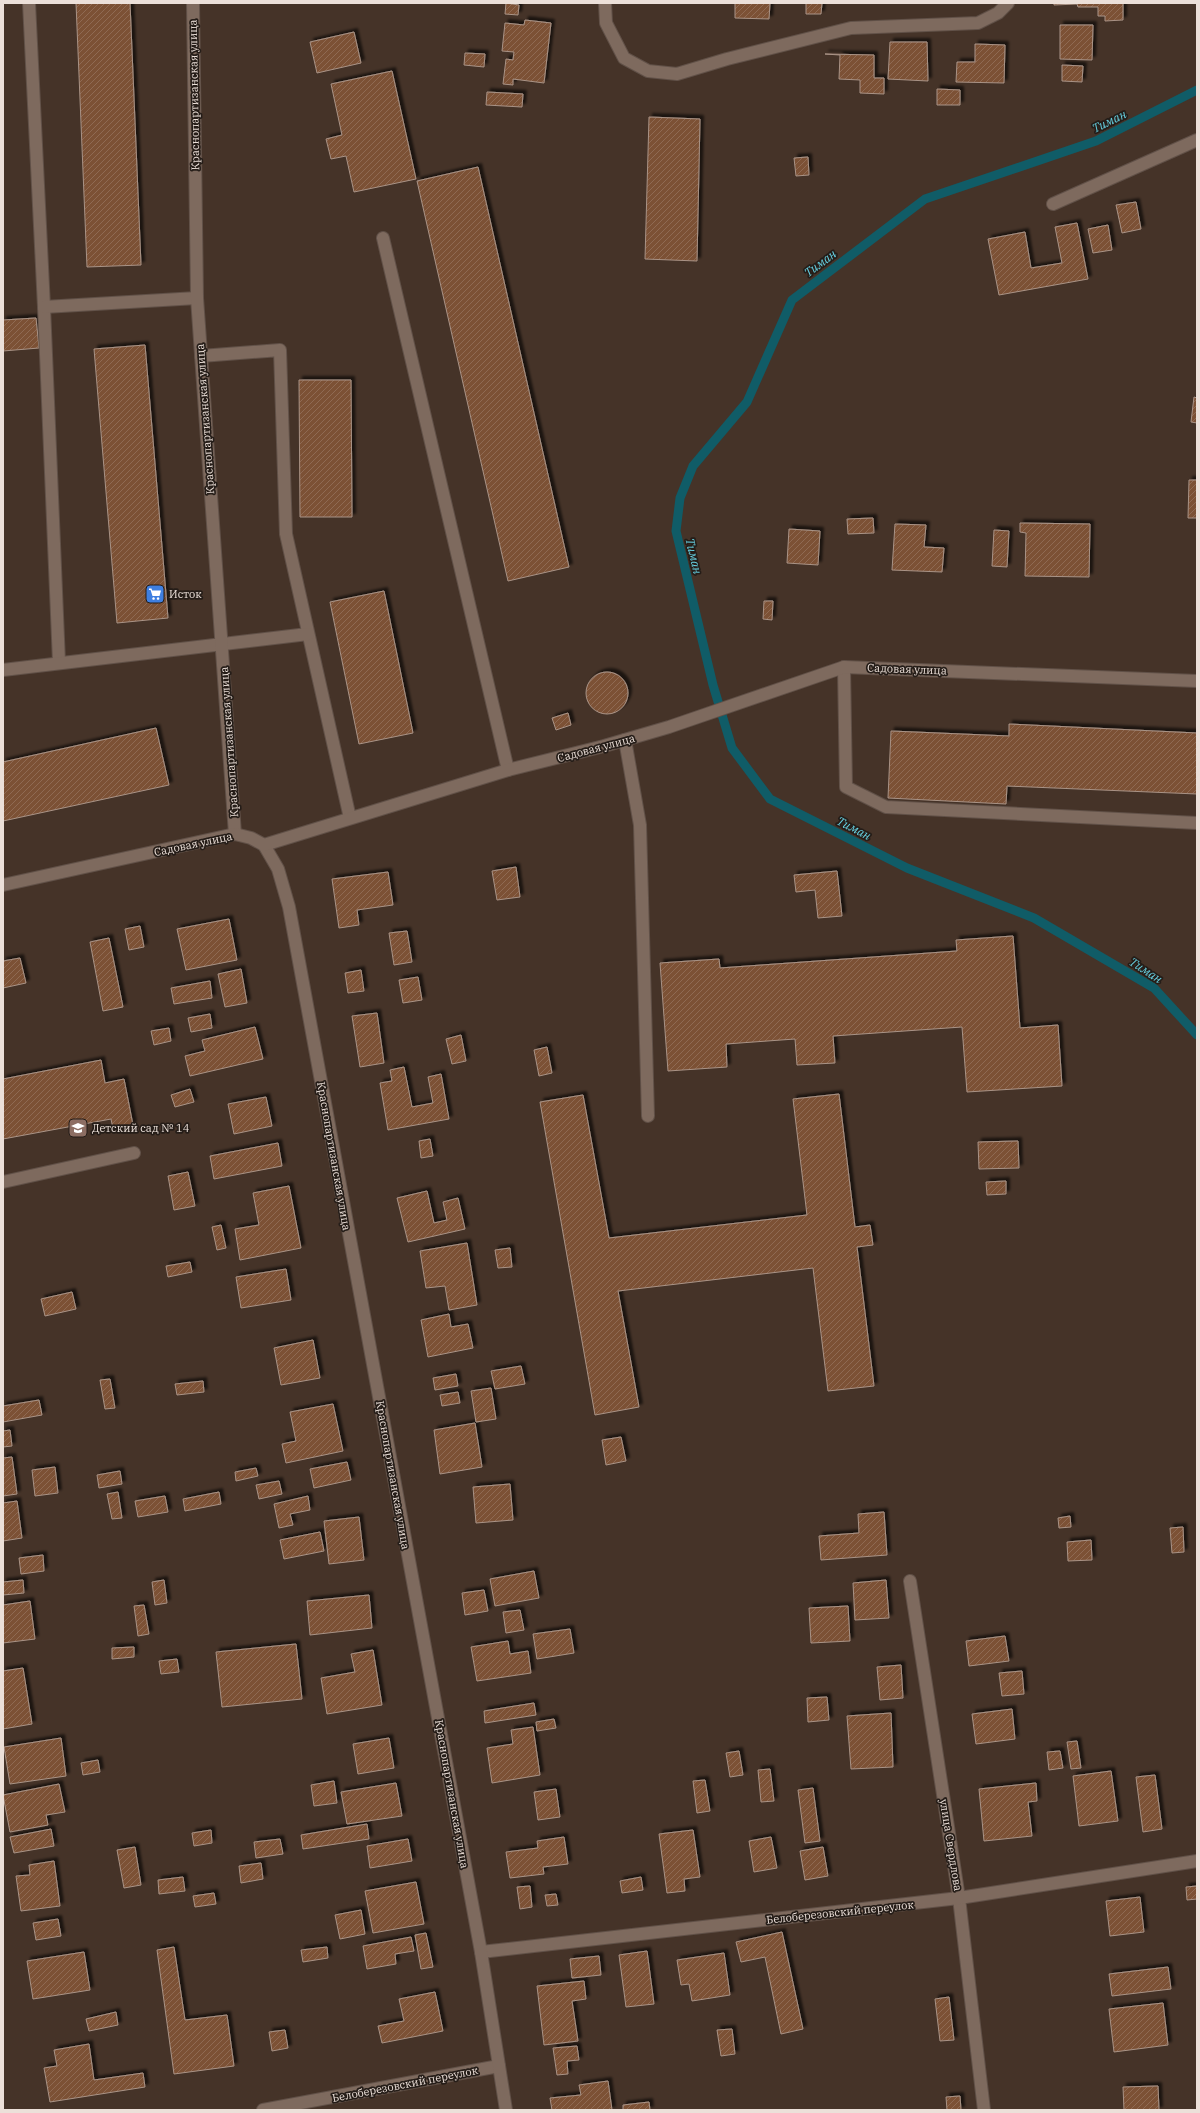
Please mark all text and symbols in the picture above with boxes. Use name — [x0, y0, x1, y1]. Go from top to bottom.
street label: Краснопартизанская улица — [186, 20, 202, 170]
water label: Тиман — [1089, 106, 1129, 136]
water label: Тиман — [801, 246, 839, 280]
street label: Краснопартизанская улица — [193, 343, 217, 495]
water label: Тиман — [683, 537, 705, 576]
supermarket icon: Исток — [144, 583, 166, 605]
place label: Исток — [169, 587, 202, 601]
street label: Садовая улица — [867, 661, 947, 677]
street label: Краснопартизанская улица — [217, 666, 241, 818]
street label: Садовая улица — [556, 731, 636, 765]
water label: Тиман — [834, 813, 874, 843]
street label: Садовая улица — [153, 829, 233, 859]
water label: Тиман — [1127, 954, 1165, 986]
street label: Краснопартизанская улица — [314, 1081, 354, 1231]
school or university icon: Детский сад № 14 — [67, 1117, 89, 1139]
place label: Детский сад № 14 — [92, 1121, 190, 1135]
street label: Краснопартизанская улица — [373, 1400, 413, 1550]
street label: Краснопартизанская улица — [432, 1719, 472, 1869]
street label: улица Свердлова — [937, 1798, 965, 1892]
street label: Белоберезовский переулок — [766, 1897, 915, 1927]
street label: Белоберезовский переулок — [331, 2063, 480, 2105]

